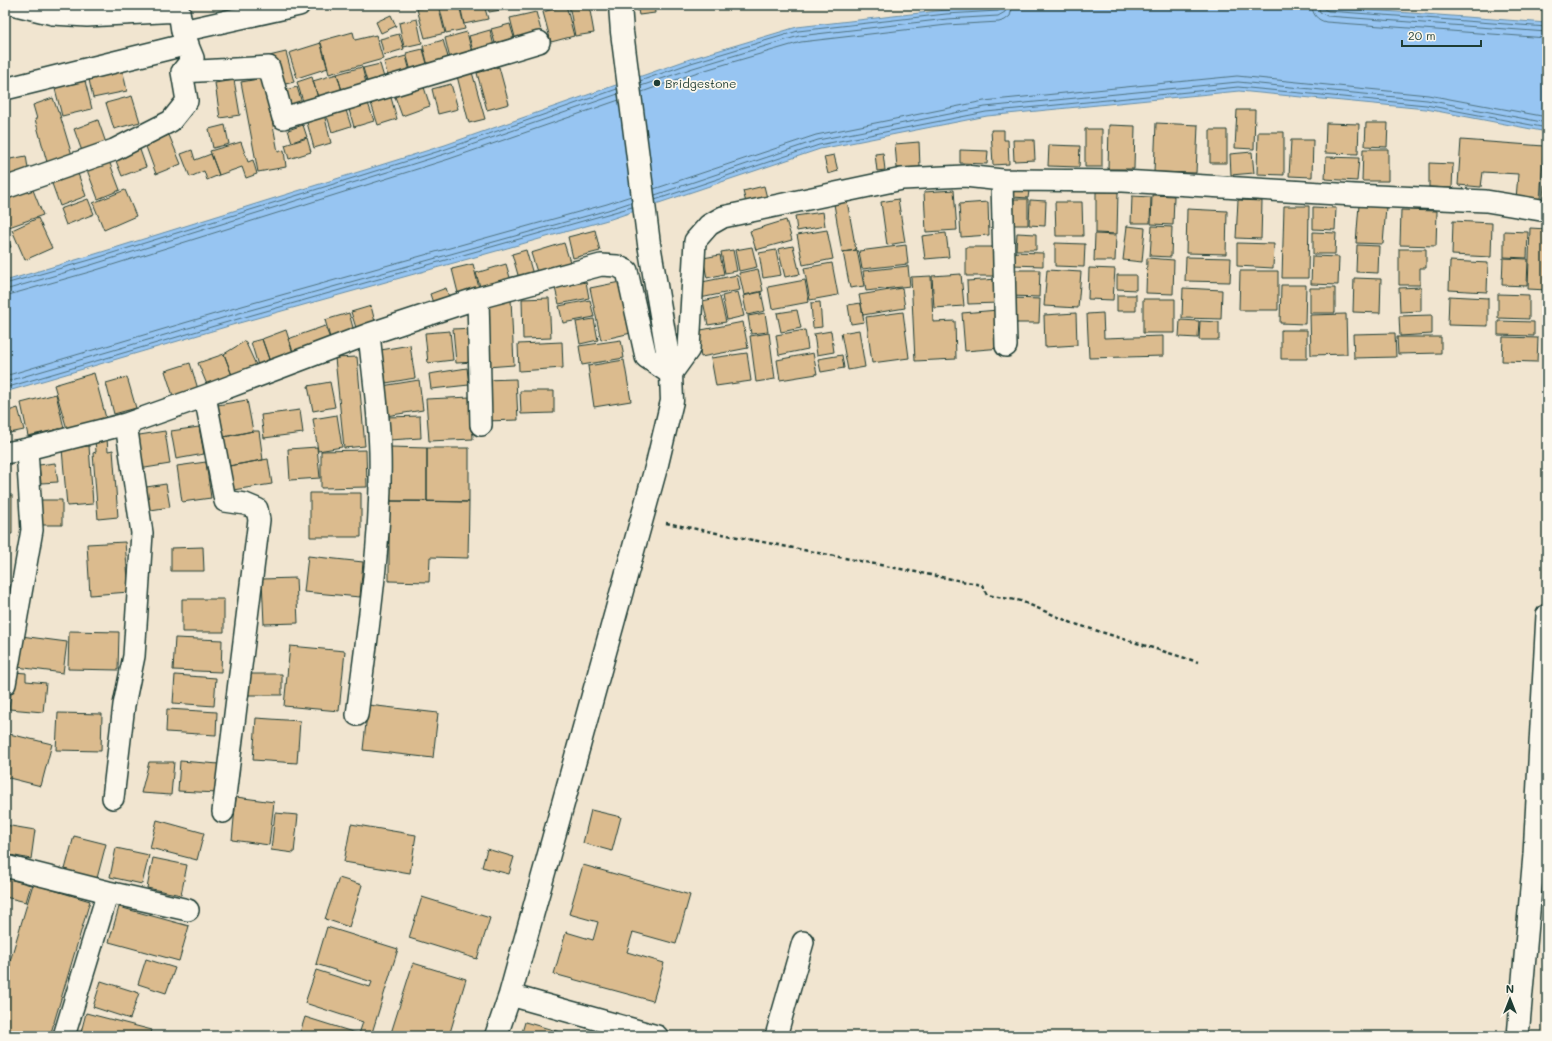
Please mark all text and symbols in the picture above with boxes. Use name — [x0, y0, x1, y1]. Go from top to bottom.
scale bar — [1402, 22, 1481, 48]
text: 20 m — [1408, 27, 1436, 43]
place label: Bridgestone — [665, 75, 736, 91]
marker: Bridgestone — [652, 78, 662, 88]
north arrow — [1490, 979, 1530, 1019]
text: N — [1506, 981, 1514, 996]

